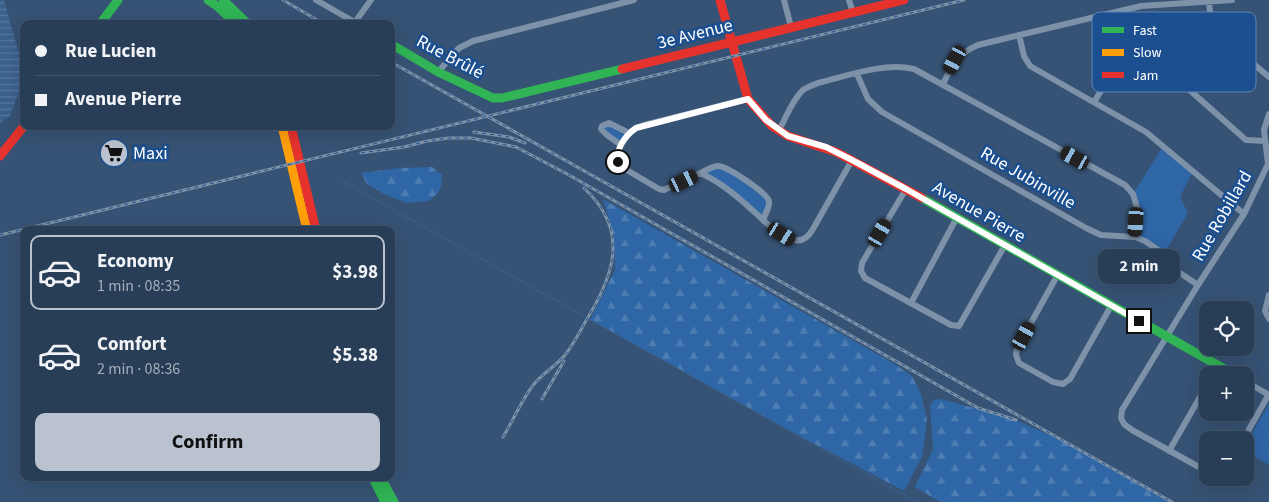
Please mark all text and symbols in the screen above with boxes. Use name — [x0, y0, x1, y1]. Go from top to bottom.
legend — [1092, 12, 1256, 92]
street label: 3e Avenue — [655, 13, 735, 55]
text: Fast — [1133, 21, 1157, 41]
street label: Rue Brûlé — [412, 29, 488, 85]
text: Rue Lucien — [65, 38, 156, 65]
car — [941, 43, 968, 77]
text: Slow — [1133, 43, 1162, 63]
text: Jam — [1133, 66, 1158, 86]
text: Avenue Pierre — [65, 86, 182, 113]
supermarket icon: Maxi — [99, 138, 129, 168]
place label: Maxi — [133, 141, 168, 166]
street label: Rue Jubinville — [976, 141, 1080, 215]
car — [1058, 144, 1091, 172]
route start — [607, 151, 629, 173]
street label: Rue Robillard — [1186, 166, 1258, 266]
car — [667, 168, 700, 194]
street label: Avenue Pierre — [928, 175, 1030, 249]
car — [1127, 207, 1144, 237]
car — [866, 216, 893, 250]
car — [765, 220, 798, 248]
text: Economy — [97, 248, 174, 275]
callout: 2 min — [1098, 248, 1180, 284]
icon: car — [37, 250, 82, 295]
text: 2 min — [1120, 255, 1158, 277]
text: $3.98 — [332, 259, 378, 286]
text: 1 min · 08:35 — [97, 275, 180, 297]
map controls — [1199, 301, 1254, 486]
button: locate — [1199, 301, 1254, 356]
route end — [1128, 310, 1150, 332]
car — [1010, 319, 1037, 353]
text: Comfort — [97, 331, 167, 358]
icon: car — [37, 333, 82, 378]
text: $5.38 — [332, 342, 378, 369]
text: 2 min · 08:36 — [97, 358, 180, 380]
button: + — [1199, 366, 1254, 421]
button: Confirm — [35, 413, 380, 471]
button: − — [1199, 431, 1254, 486]

